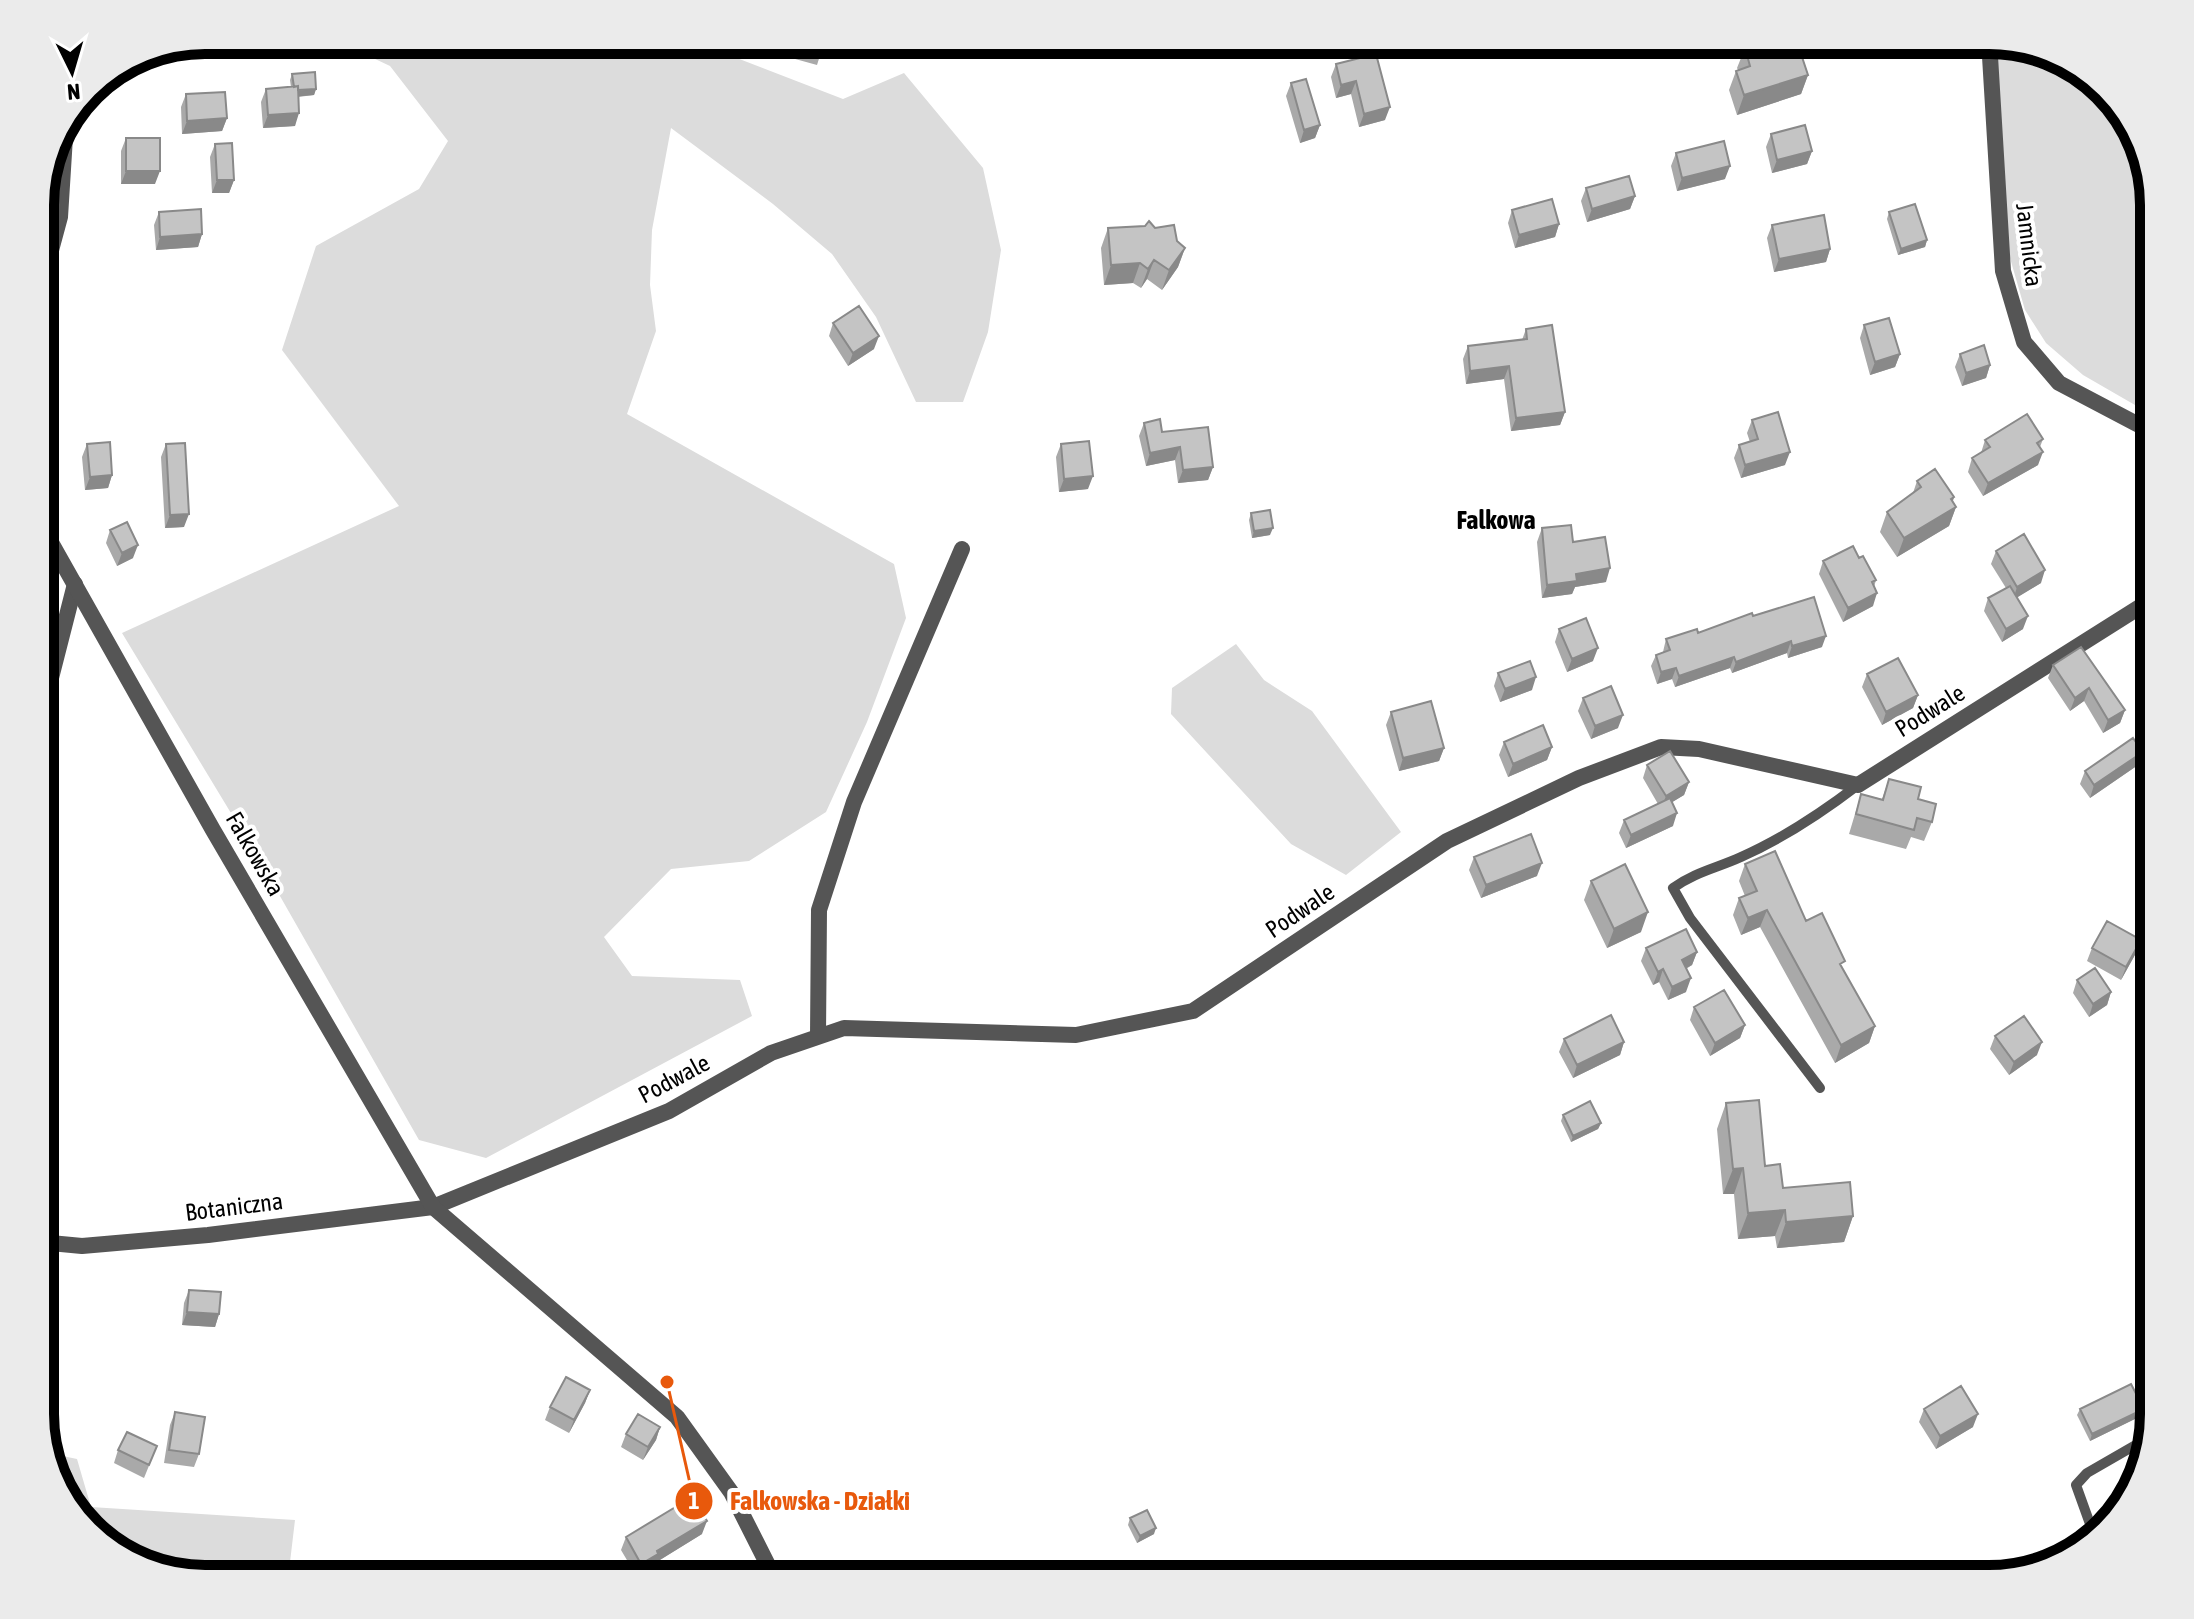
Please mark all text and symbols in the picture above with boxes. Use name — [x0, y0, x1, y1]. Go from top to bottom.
north arrow — [32, 32, 112, 112]
text: N — [66, 78, 81, 105]
street label: Jamnicka — [2011, 202, 2048, 288]
district label: Falkowa — [1456, 505, 1536, 535]
street label: Podwale — [1890, 679, 1969, 742]
street label: Falkowska — [221, 807, 290, 900]
street label: Podwale — [1260, 878, 1339, 943]
street label: Podwale — [634, 1049, 714, 1108]
street label: Botaniczna — [184, 1187, 284, 1226]
callout: Falkowska - Działki — [674, 1476, 926, 1526]
text: Falkowska - Działki — [730, 1486, 910, 1516]
text: 1 — [688, 1487, 700, 1514]

